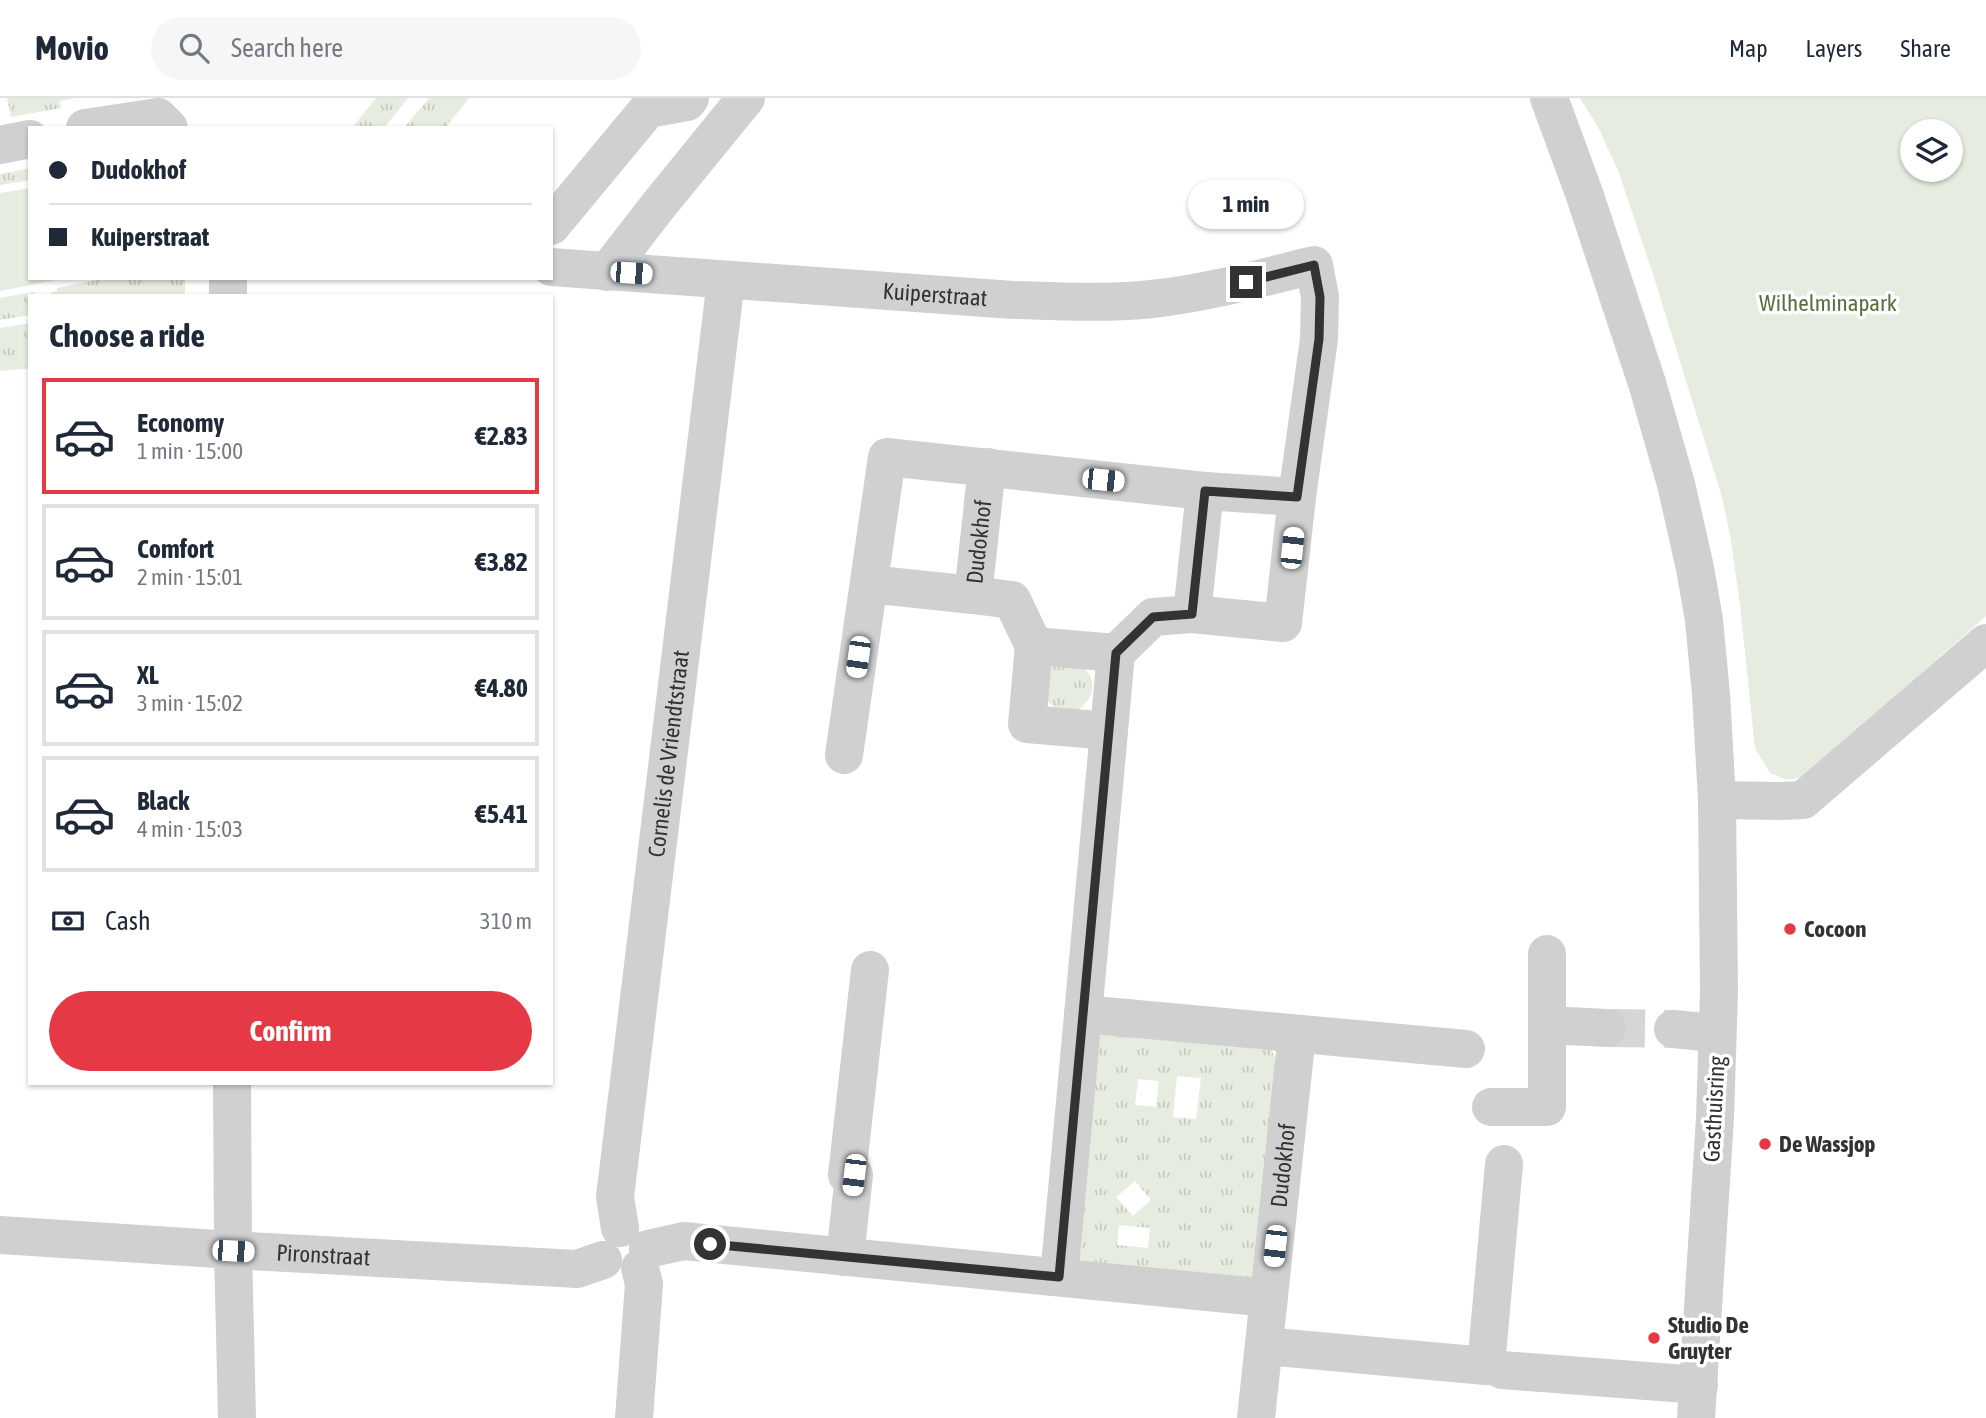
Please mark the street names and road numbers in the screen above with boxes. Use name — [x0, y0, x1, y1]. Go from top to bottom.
street label: Kuiperstraat — [882, 278, 988, 311]
street label: Dudokhof — [961, 499, 996, 585]
street label: Cornelis de Vriendtstraat — [643, 649, 694, 859]
street label: Gasthuisring — [1698, 1055, 1730, 1163]
street label: Dudokhof — [1266, 1122, 1300, 1209]
street label: Pironstraat — [276, 1239, 371, 1271]

